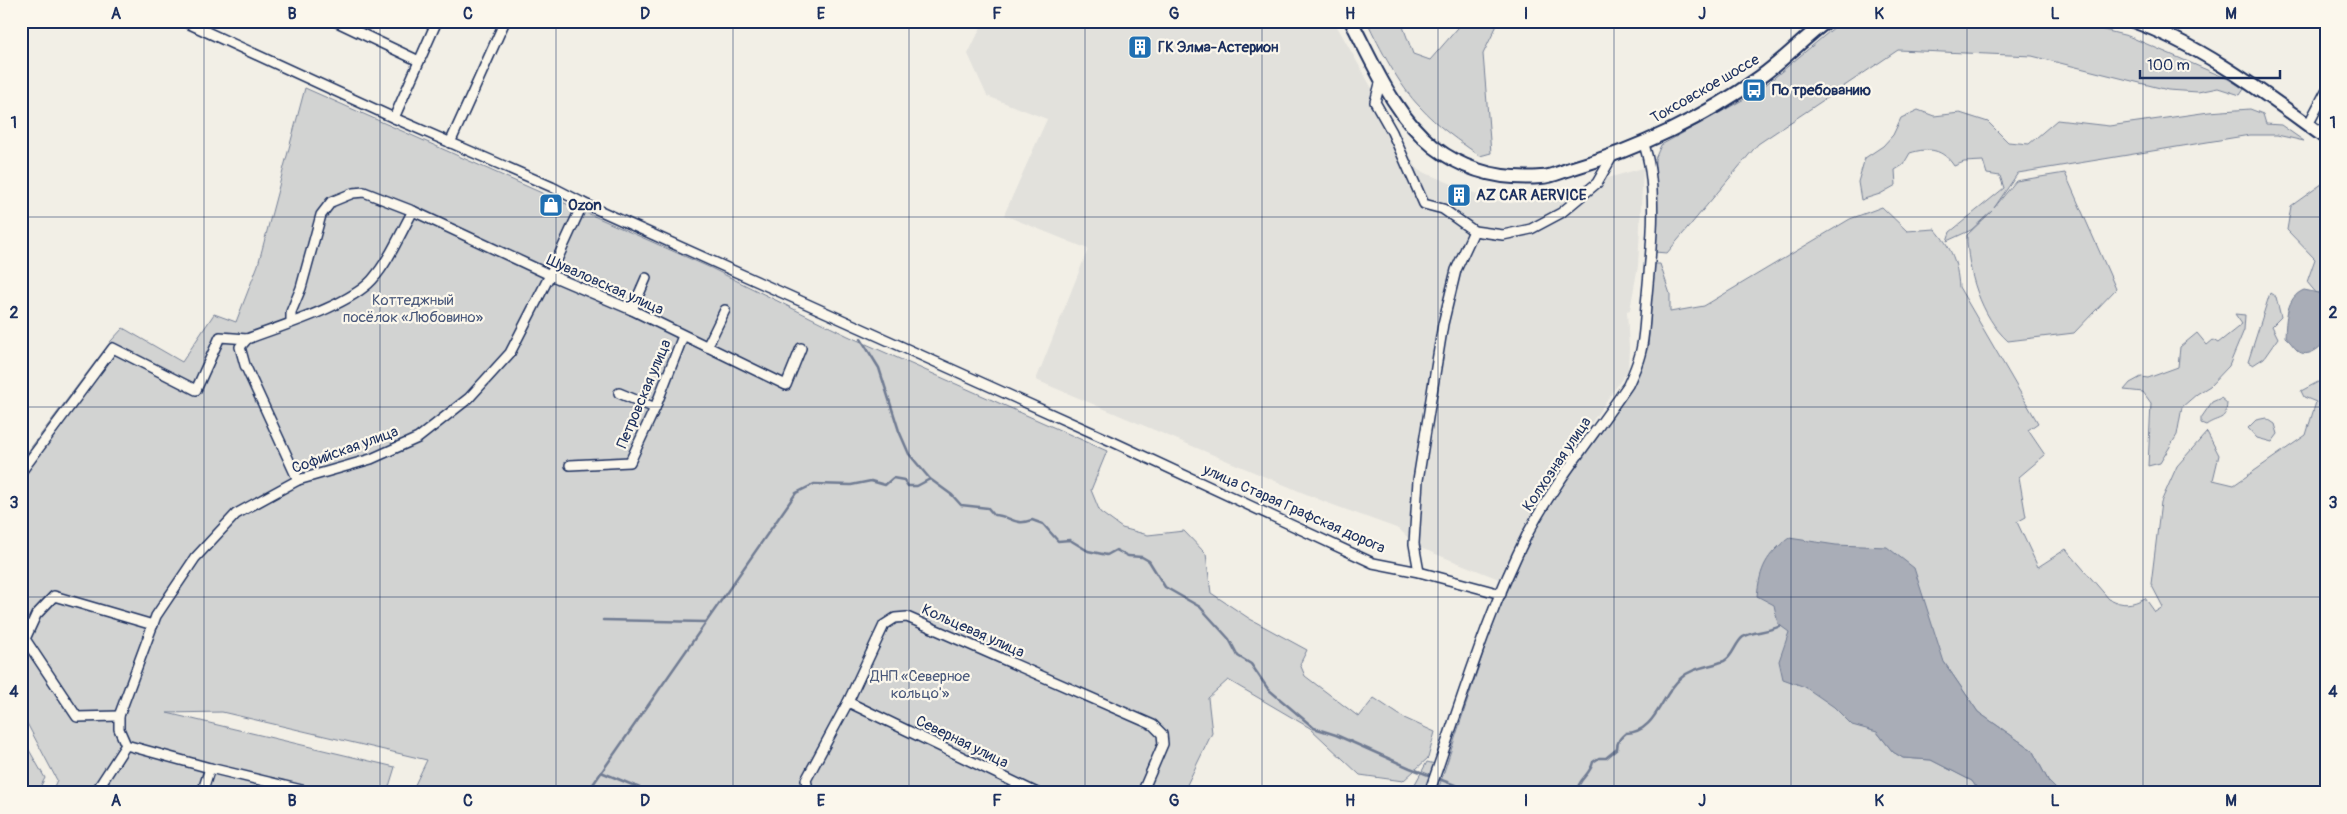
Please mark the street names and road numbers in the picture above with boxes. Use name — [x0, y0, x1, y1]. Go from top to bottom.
street label: Токсовское шоссе — [1647, 50, 1763, 128]
street label: Шуваловская улица — [543, 251, 667, 319]
street label: Петровская улица — [613, 337, 675, 451]
street label: Колхозная улица — [1519, 413, 1595, 515]
street label: Софийская улица — [289, 422, 401, 478]
street label: улица Старая Графская дорога — [1199, 460, 1388, 558]
street label: Кольцевая улица — [919, 600, 1027, 662]
street label: Северная улица — [913, 711, 1011, 773]

